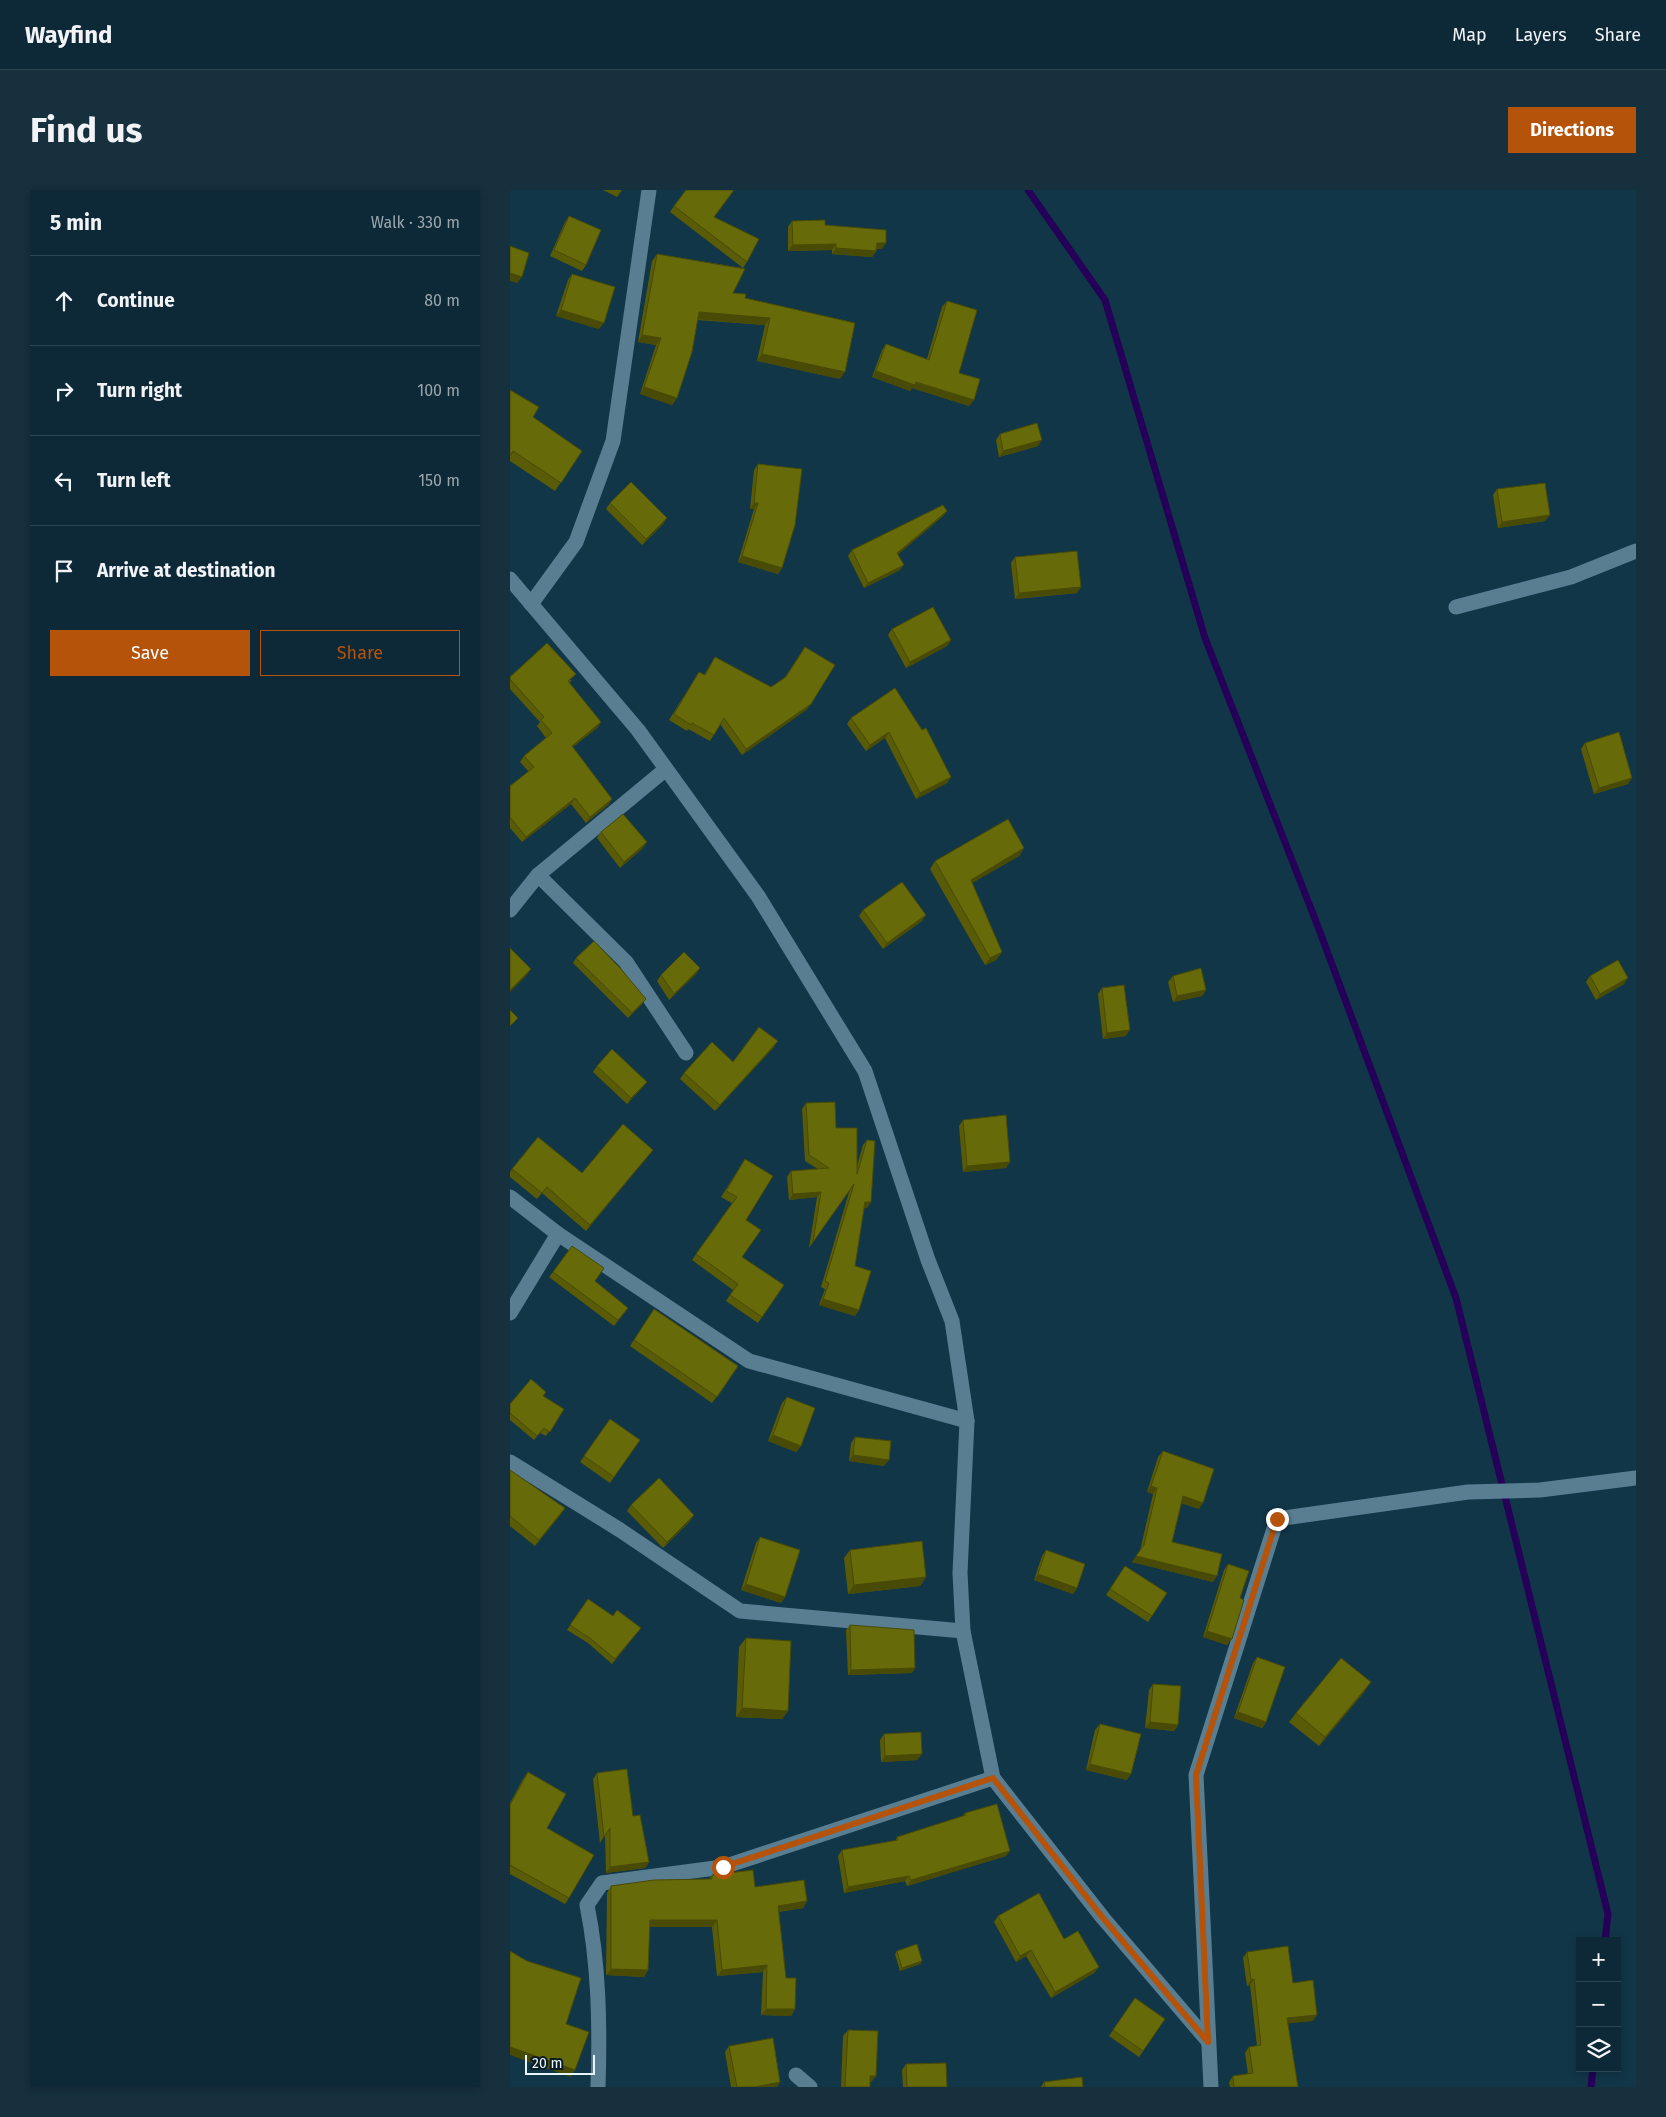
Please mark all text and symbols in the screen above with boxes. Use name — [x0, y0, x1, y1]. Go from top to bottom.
text: Wayfind — [25, 21, 112, 49]
text: Map — [1452, 24, 1487, 46]
text: Layers — [1515, 24, 1567, 46]
text: Share — [1595, 24, 1641, 46]
button: Directions — [1508, 107, 1636, 153]
text: Find us — [30, 109, 142, 151]
text: 5 min — [50, 210, 102, 236]
text: Walk · 330 m — [371, 213, 460, 232]
icon: ahead — [50, 287, 78, 315]
text: Continue — [97, 289, 175, 312]
text: 80 m — [424, 291, 460, 310]
icon: right — [50, 377, 78, 405]
text: Turn right — [97, 379, 182, 402]
text: 100 m — [417, 381, 460, 400]
icon: left — [50, 467, 78, 495]
text: Turn left — [97, 469, 171, 492]
text: 150 m — [418, 471, 460, 490]
icon: arrive — [50, 557, 78, 585]
text: Arrive at destination — [97, 559, 276, 582]
button: Save — [50, 630, 250, 676]
button: Share — [260, 630, 460, 676]
route end — [1266, 1508, 1289, 1531]
route start — [712, 1856, 735, 1879]
map controls — [1576, 1937, 1621, 2072]
button: + — [1576, 1937, 1621, 1982]
button: − — [1576, 1982, 1621, 2027]
button: layers — [1576, 2027, 1621, 2072]
scale bar — [525, 2052, 595, 2075]
text: 20 m — [532, 2055, 562, 2072]

